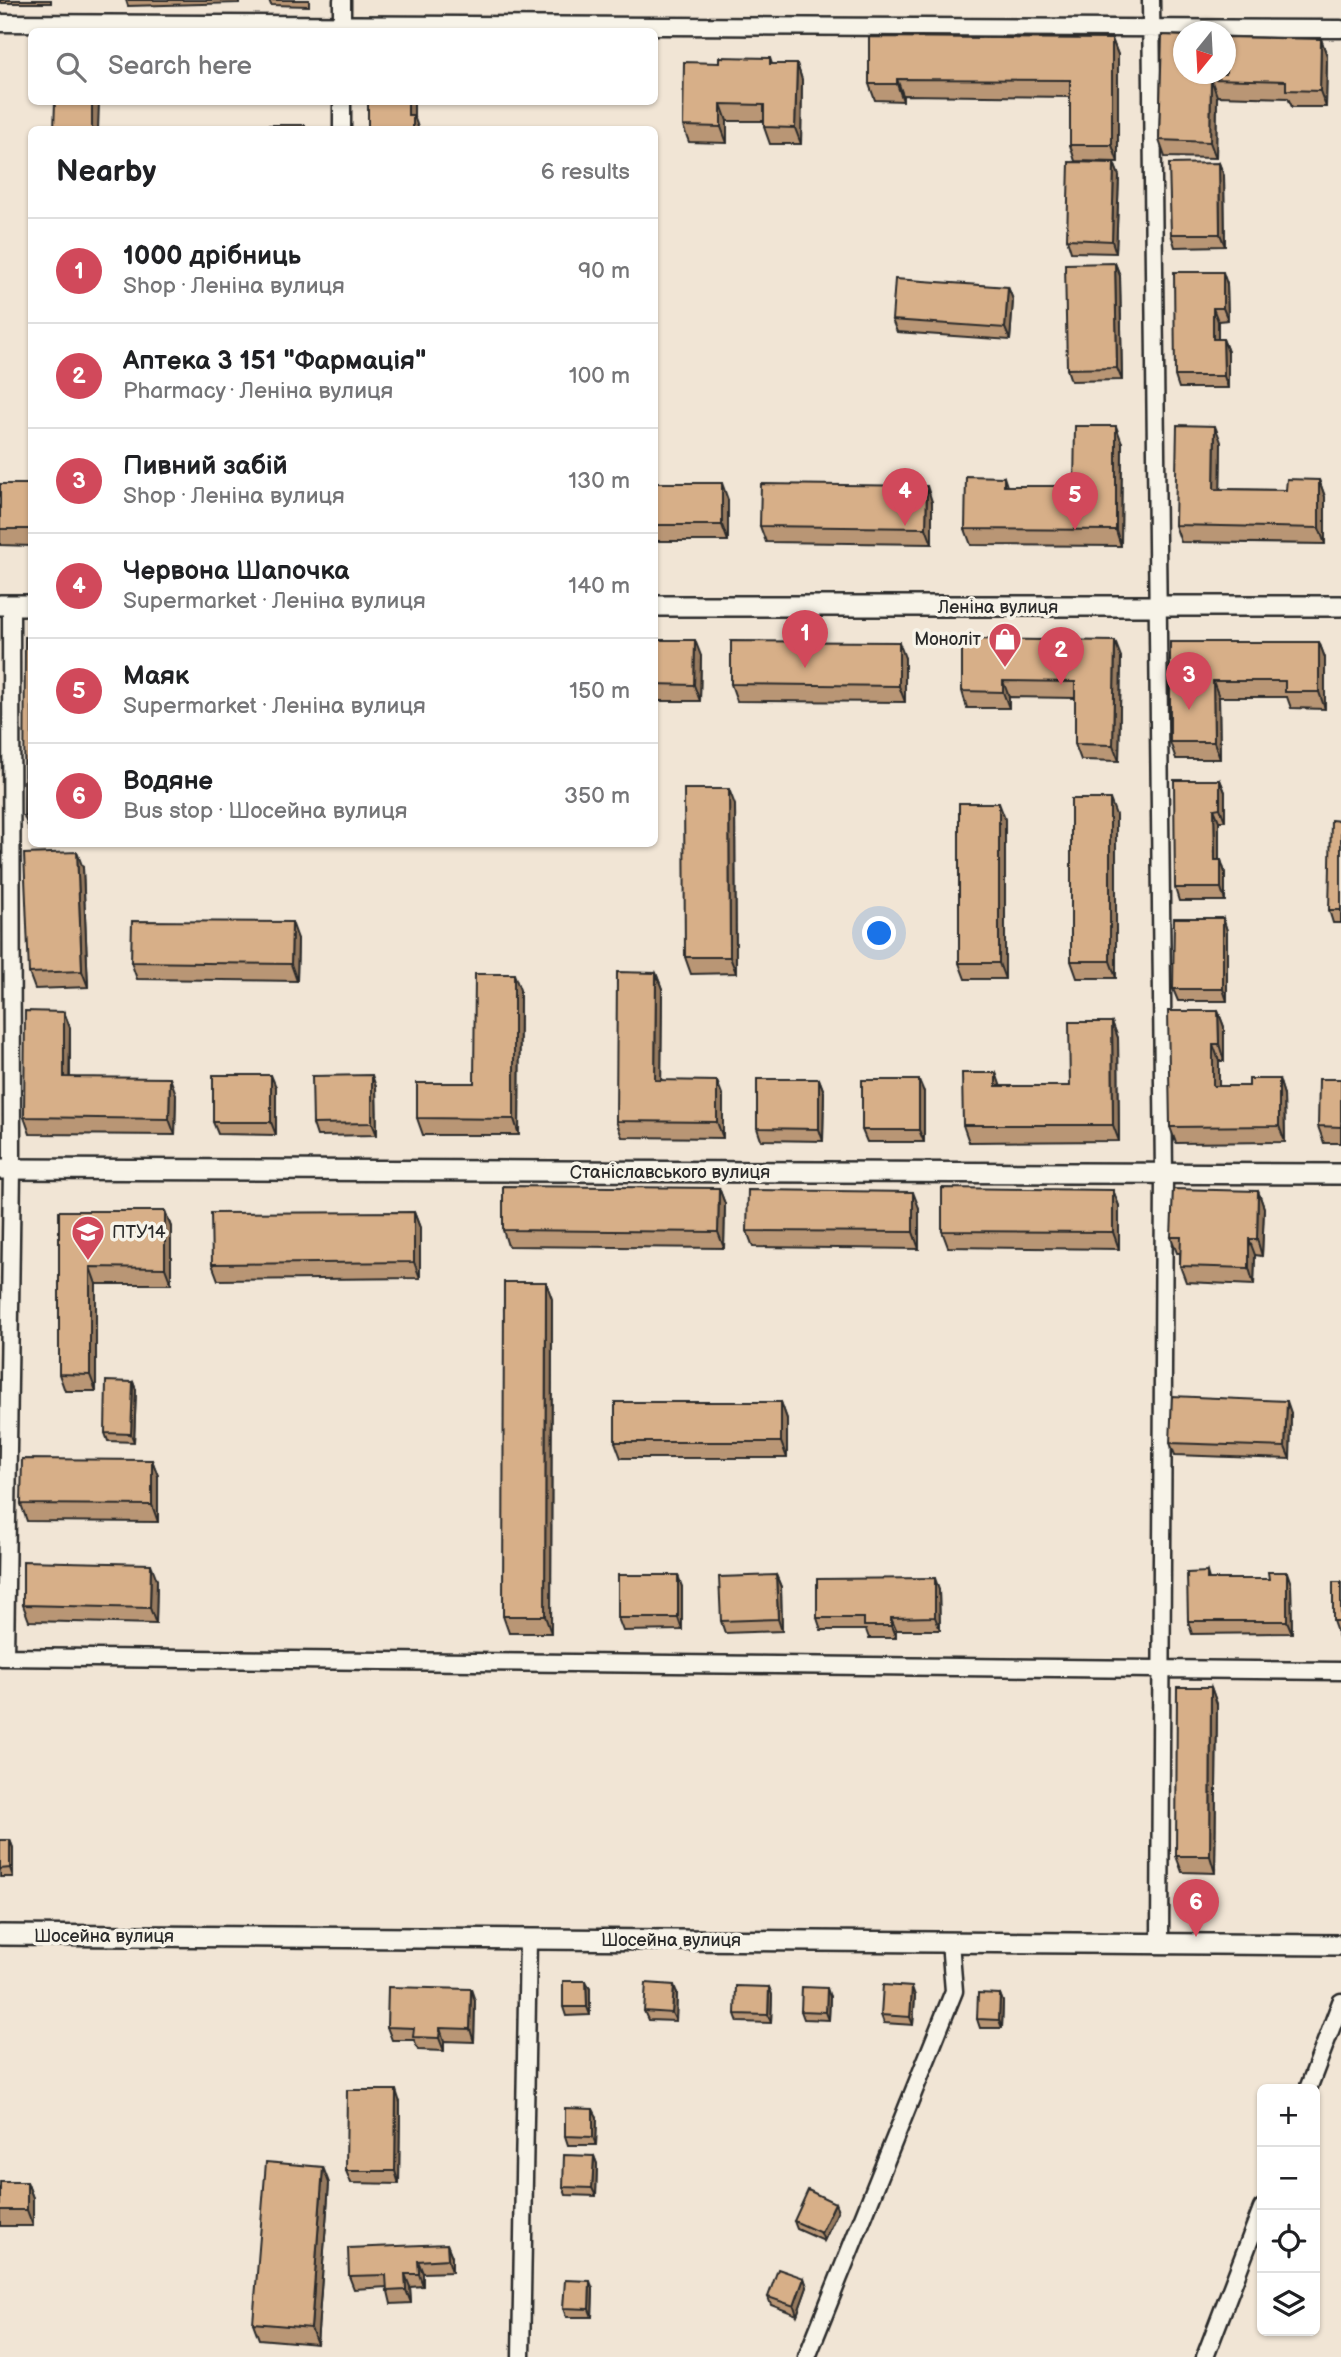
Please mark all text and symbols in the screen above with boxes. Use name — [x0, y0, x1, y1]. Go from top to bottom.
north arrow — [1173, 21, 1236, 84]
search box — [28, 28, 658, 105]
icon: search — [52, 48, 90, 86]
text: Search here — [108, 51, 252, 82]
text: Nearby — [56, 154, 156, 190]
text: 6 results — [541, 158, 630, 186]
text: 1000 дрібниць — [123, 241, 301, 272]
text: 1 — [74, 257, 84, 285]
text: 90 m — [578, 257, 630, 285]
text: Shop · Леніна вулиця — [123, 272, 345, 300]
text: Аптека 3 151 "Фармація" — [123, 346, 426, 377]
text: 2 — [72, 362, 86, 390]
text: 100 m — [569, 362, 630, 390]
text: Pharmacy · Леніна вулиця — [123, 377, 393, 405]
text: Пивний забій — [123, 451, 288, 482]
text: 3 — [72, 467, 86, 495]
text: 130 m — [568, 467, 630, 495]
pin: 4 — [882, 468, 928, 526]
pin: 5 — [1052, 472, 1098, 530]
text: Shop · Леніна вулиця — [123, 482, 345, 510]
text: Червона Шапочка — [123, 556, 349, 587]
text: 4 — [72, 572, 86, 600]
text: 140 m — [568, 572, 630, 600]
text: Supermarket · Леніна вулиця — [123, 587, 426, 615]
street label: Леніна вулиця — [937, 597, 1058, 618]
pin: 1 — [782, 610, 828, 668]
shop icon: Моноліт — [986, 620, 1024, 669]
pin: 2 — [1038, 627, 1084, 685]
place label: Моноліт — [914, 629, 982, 650]
pin: 3 — [1166, 652, 1212, 710]
text: Маяк — [123, 661, 189, 692]
text: 5 — [72, 677, 86, 705]
text: 150 m — [569, 677, 630, 705]
text: Supermarket · Леніна вулиця — [123, 692, 426, 720]
text: Водяне — [123, 766, 213, 797]
text: 6 — [72, 782, 86, 810]
text: 350 m — [564, 782, 630, 810]
text: Bus stop · Шосейна вулиця — [123, 797, 408, 825]
your location — [862, 916, 896, 950]
street label: Станіславського вулиця — [570, 1162, 770, 1183]
school or university icon: ПТУ14 — [69, 1213, 107, 1262]
place label: ПТУ14 — [112, 1222, 166, 1243]
pin: 6 — [1173, 1879, 1219, 1937]
street label: Шосейна вулиця — [34, 1926, 174, 1947]
street label: Шосейна вулиця — [601, 1930, 741, 1951]
map controls — [1257, 2084, 1320, 2336]
button: + — [1257, 2084, 1320, 2147]
button: − — [1257, 2147, 1320, 2210]
button: locate — [1257, 2210, 1320, 2273]
button: layers — [1257, 2273, 1320, 2336]

